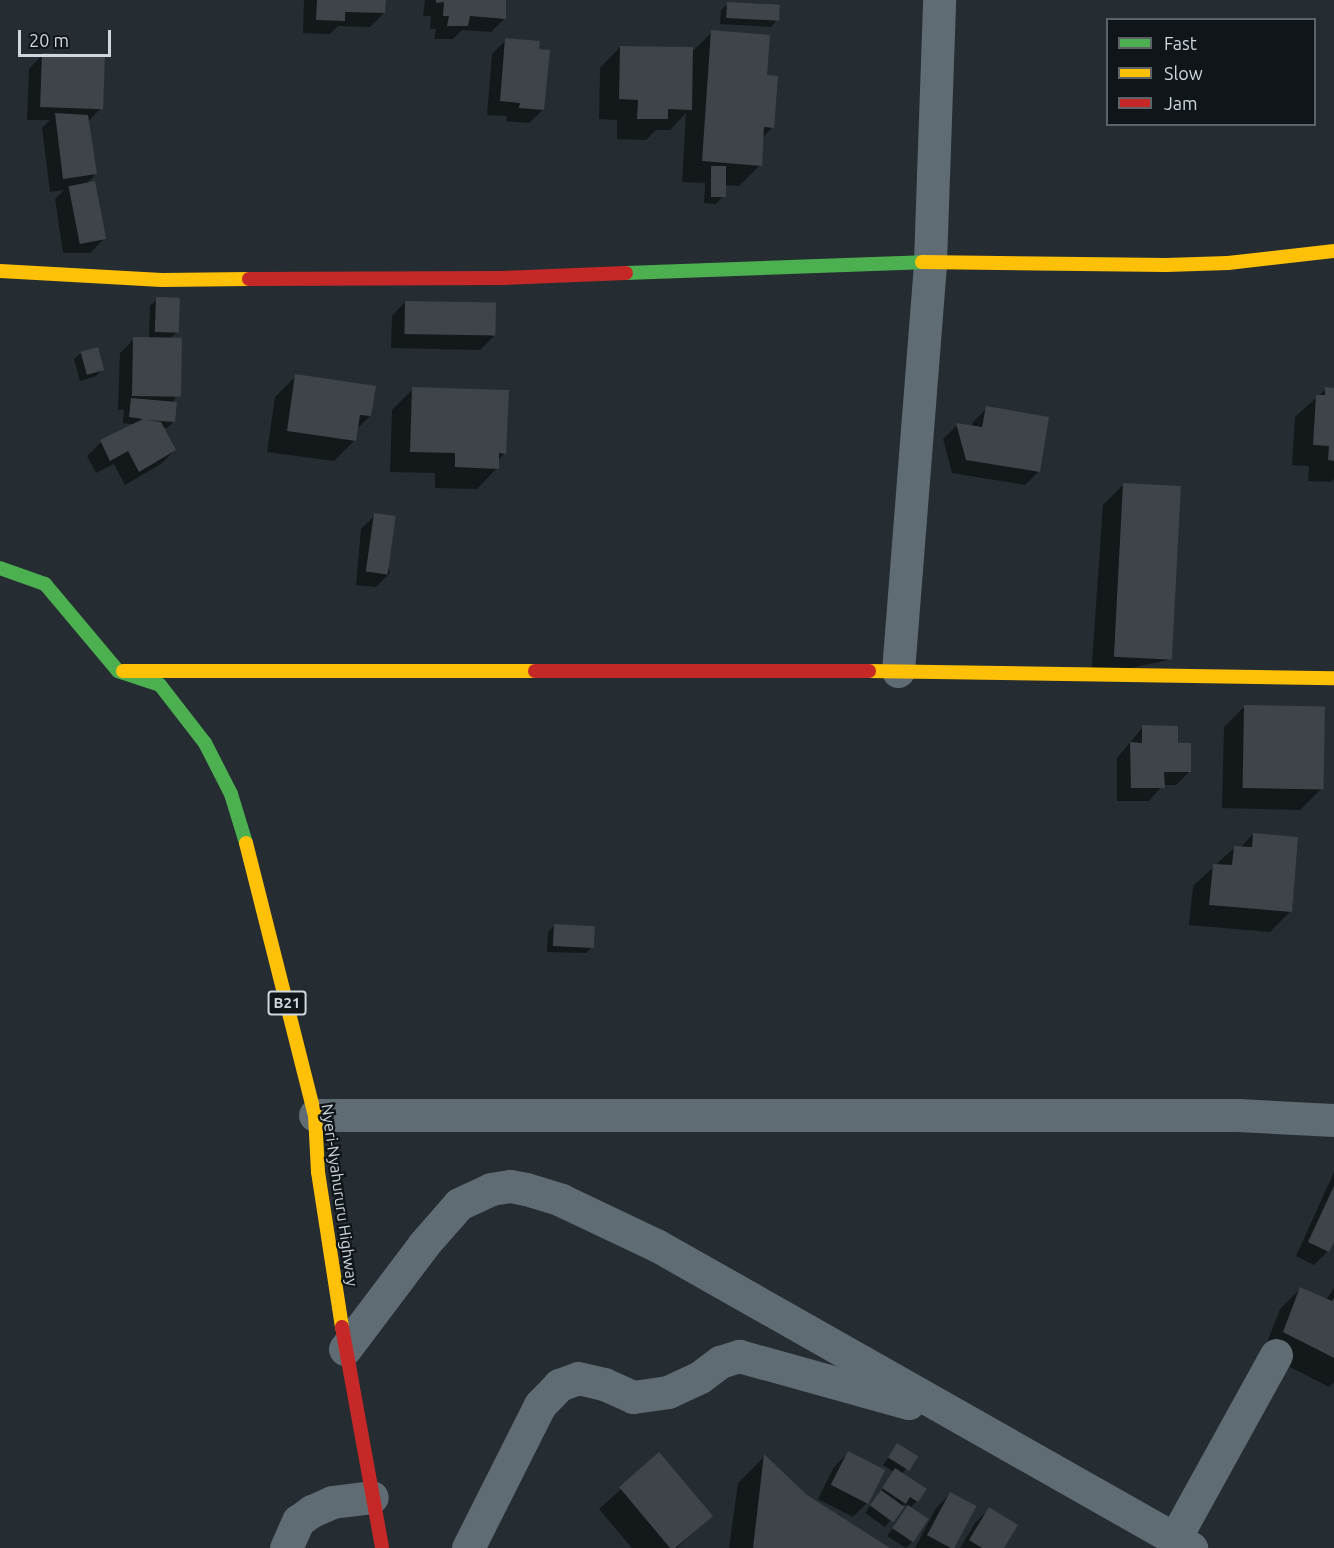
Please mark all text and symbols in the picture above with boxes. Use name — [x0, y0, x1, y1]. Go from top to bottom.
scale bar — [21, 18, 114, 56]
legend — [1106, 18, 1316, 126]
text: 20 m — [29, 30, 69, 50]
text: Fast — [1164, 33, 1197, 53]
text: Slow — [1164, 63, 1203, 83]
text: Jam — [1164, 93, 1198, 113]
road number: B21 — [268, 991, 306, 1015]
street label: Nyeri-Nyahururu Highway — [318, 1103, 362, 1287]

